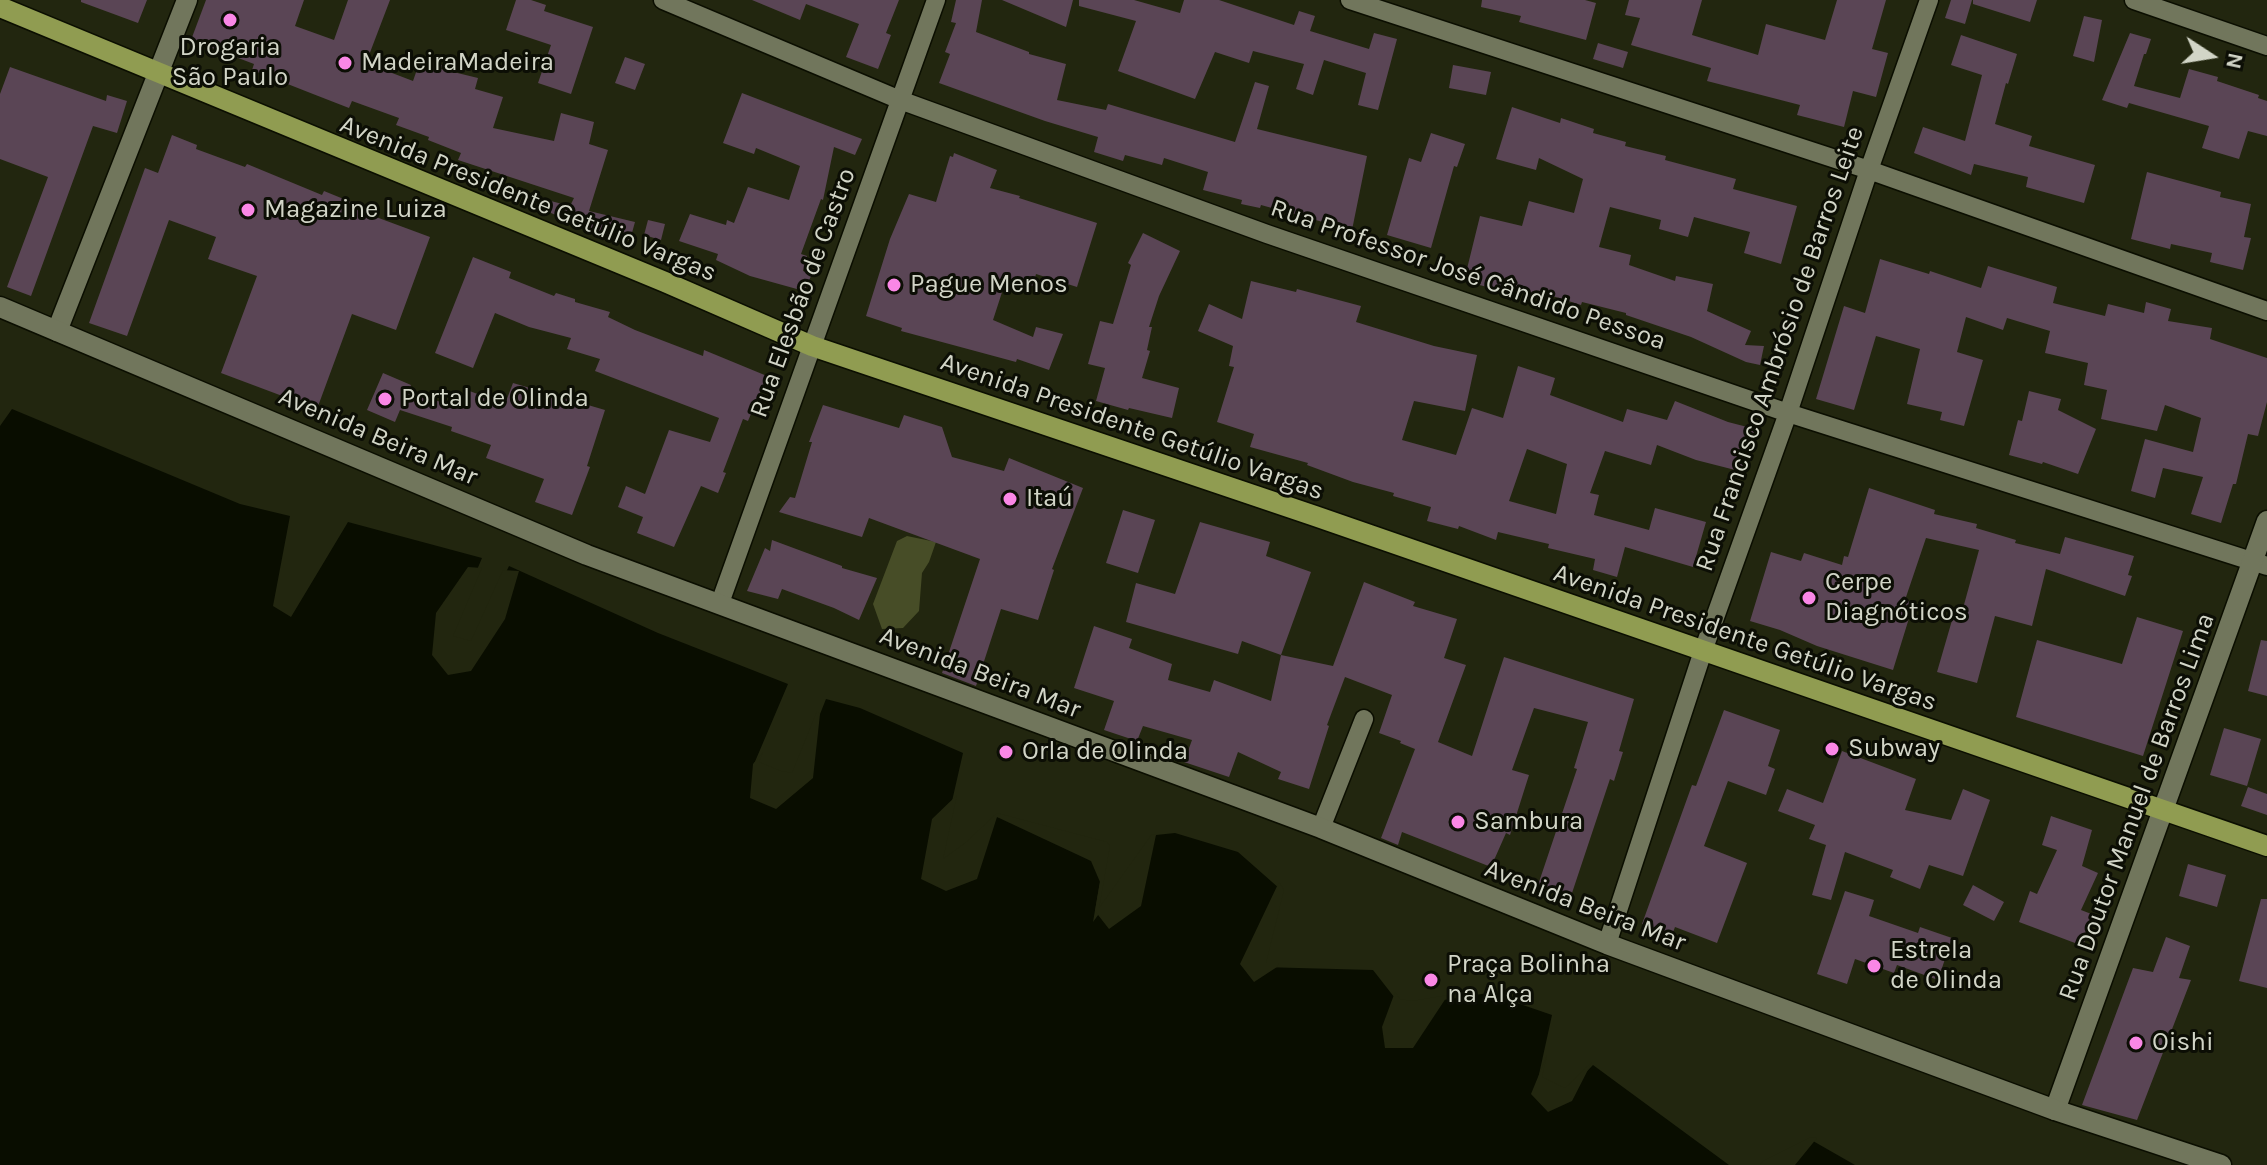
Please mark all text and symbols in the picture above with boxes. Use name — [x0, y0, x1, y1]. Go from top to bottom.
marker: Drogaria São Paulo — [221, 11, 239, 29]
north arrow — [2171, 16, 2251, 96]
place label: Drogaria São Paulo — [172, 32, 288, 94]
place label: MadeiraMadeira — [361, 47, 554, 79]
text: N — [2220, 51, 2249, 71]
marker: MadeiraMadeira — [336, 54, 354, 72]
street label: Avenida Presidente Getúlio Vargas — [335, 109, 721, 289]
street label: Rua Francisco Ambrósio de Barros Leite — [1689, 122, 1871, 576]
street label: Rua Elesbão de Castro — [743, 164, 863, 422]
street label: Rua Professor José Cândido Pessoa — [1266, 193, 1670, 357]
place label: Magazine Luiza — [264, 194, 447, 226]
marker: Magazine Luiza — [239, 201, 257, 219]
place label: Pague Menos — [910, 269, 1068, 301]
marker: Pague Menos — [885, 276, 903, 294]
street label: Avenida Presidente Getúlio Vargas — [936, 347, 1328, 507]
street label: Avenida Beira Mar — [274, 381, 482, 493]
place label: Portal de Olinda — [401, 383, 589, 415]
marker: Portal de Olinda — [376, 390, 394, 408]
place label: Itaú — [1026, 483, 1073, 515]
marker: Itaú — [1001, 490, 1019, 508]
street label: Avenida Presidente Getúlio Vargas — [1549, 558, 1941, 718]
place label: Cerpe Diagnóticos — [1825, 567, 1968, 628]
marker: Cerpe Diagnóticos — [1800, 589, 1818, 607]
street label: Rua Doutor Manuel de Barros Lima — [2052, 609, 2222, 1005]
street label: Avenida Beira Mar — [875, 620, 1085, 726]
place label: Subway — [1848, 733, 1940, 765]
place label: Orla de Olinda — [1022, 736, 1188, 768]
marker: Subway — [1823, 740, 1841, 758]
marker: Orla de Olinda — [997, 743, 1015, 761]
place label: Sambura — [1474, 806, 1583, 838]
marker: Sambura — [1449, 813, 1467, 831]
street label: Avenida Beira Mar — [1480, 853, 1690, 959]
place label: Estrela de Olinda — [1890, 935, 2002, 996]
place label: Praça Bolinha na Alça — [1447, 949, 1610, 1010]
marker: Estrela de Olinda — [1865, 957, 1883, 975]
marker: Praça Bolinha na Alça — [1422, 971, 1440, 989]
place label: Oishi — [2152, 1027, 2214, 1059]
marker: Oishi — [2127, 1034, 2145, 1052]

